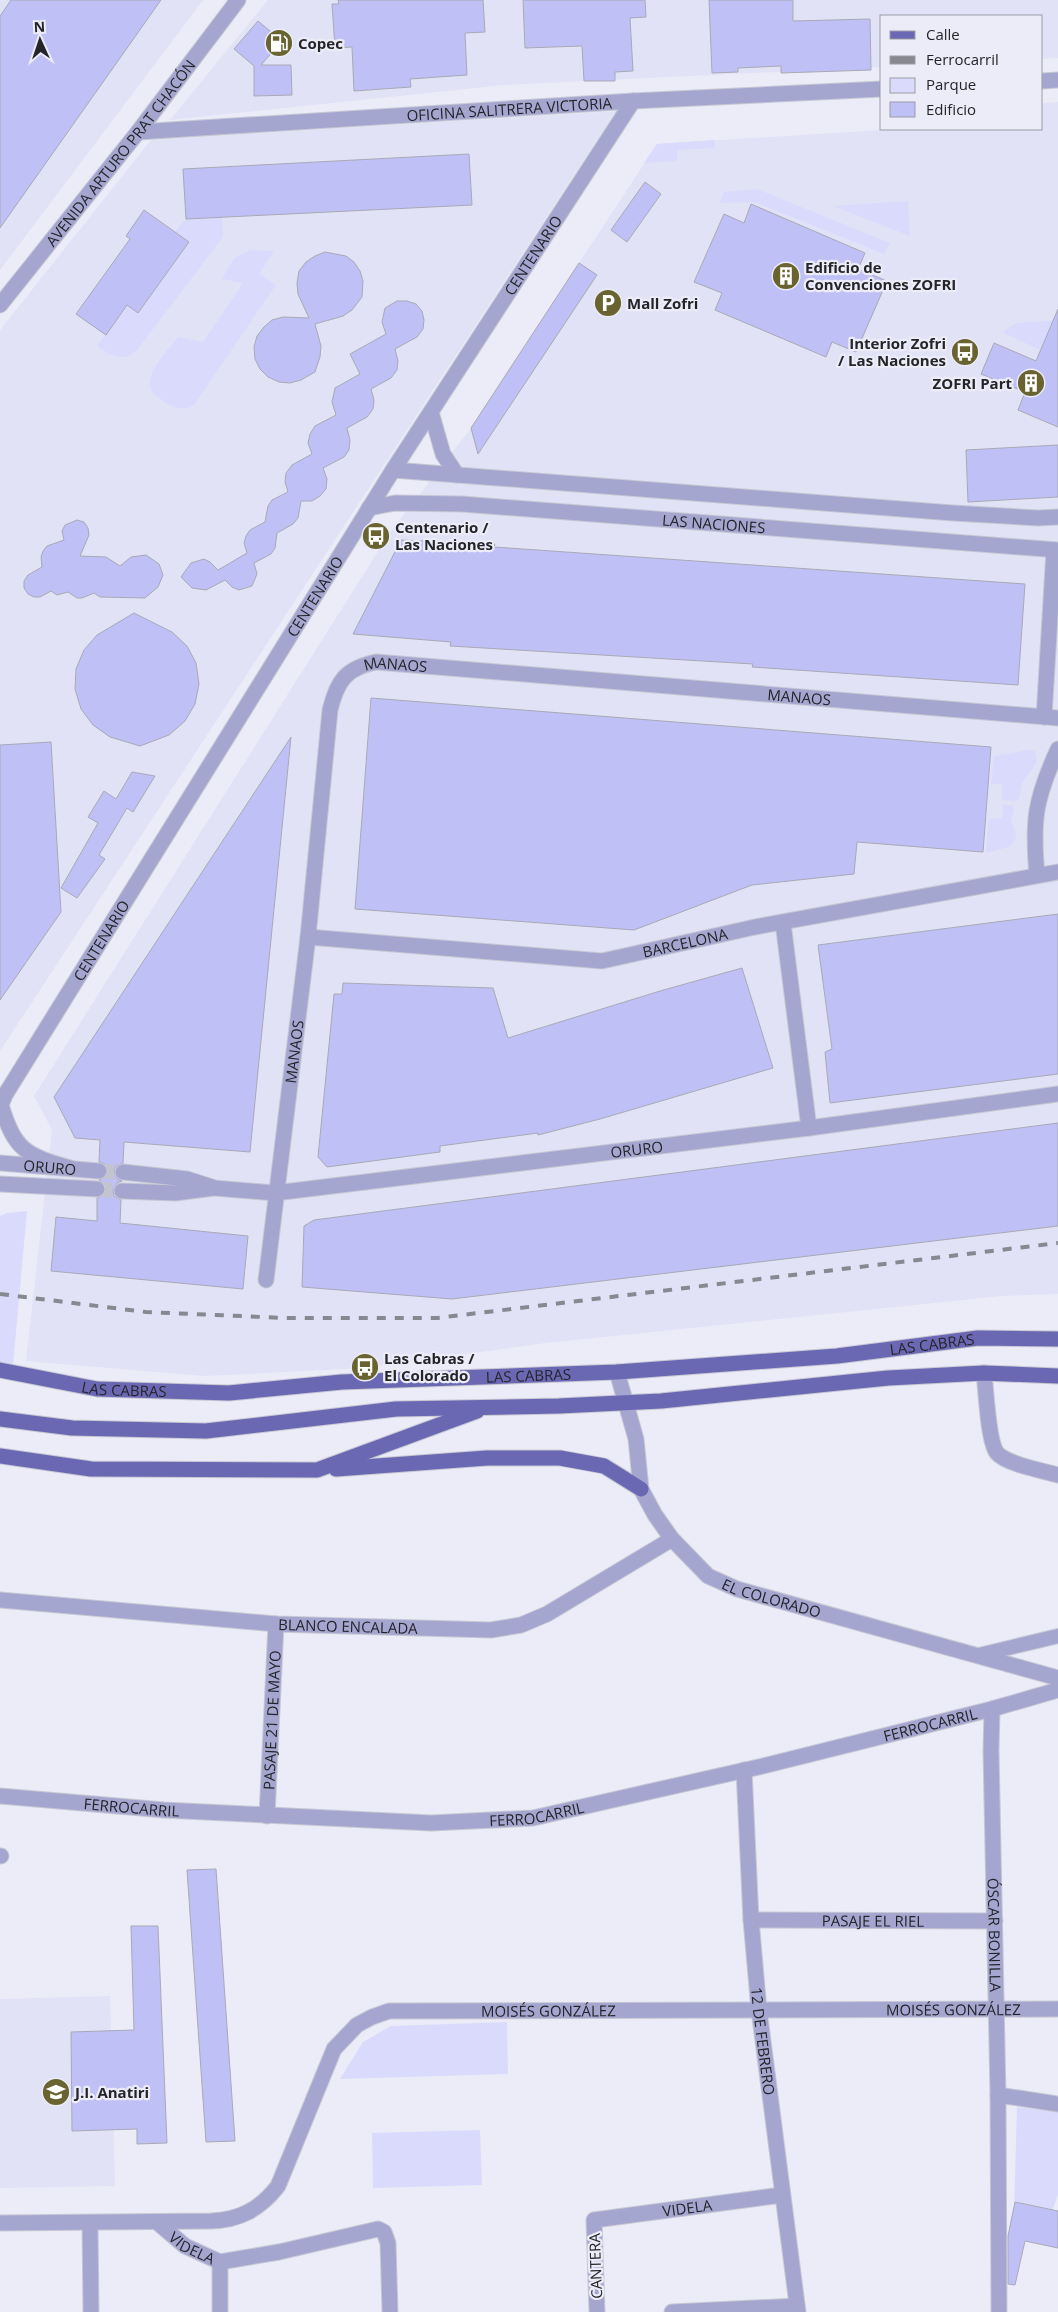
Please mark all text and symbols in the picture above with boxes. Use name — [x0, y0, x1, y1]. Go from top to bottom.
north arrow — [15, 15, 65, 65]
legend — [880, 15, 1043, 130]
text: N — [33, 17, 45, 36]
text: Calle — [926, 24, 960, 44]
fuel station icon: Copec — [264, 28, 294, 58]
place label: Copec — [298, 33, 343, 53]
text: Ferrocarril — [926, 49, 999, 69]
street label: AVENIDA ARTURO PRAT CHACÓN — [41, 55, 199, 250]
text: Parque — [926, 74, 976, 94]
street label: OFICINA SALITRERA VICTORIA — [406, 92, 613, 125]
text: Edificio — [926, 99, 976, 119]
street label: CENTENARIO — [499, 211, 566, 299]
place label: Edificio de Convenciones ZOFRI — [805, 257, 956, 294]
building icon: Edificio de Convenciones ZOFRI — [771, 261, 801, 291]
parking icon: Mall Zofri — [593, 288, 623, 318]
place label: Mall Zofri — [627, 293, 698, 313]
place label: Interior Zofri / Las Naciones — [838, 333, 946, 370]
bus stop icon: Interior Zofri / Las Naciones — [950, 337, 980, 367]
building icon: ZOFRI Part — [1016, 368, 1046, 398]
place label: ZOFRI Part — [933, 373, 1012, 393]
street label: LAS NACIONES — [661, 509, 766, 537]
place label: Centenario / Las Naciones — [395, 517, 493, 554]
bus stop icon: Centenario / Las Naciones — [361, 521, 391, 551]
street label: CENTENARIO — [282, 552, 347, 640]
street label: MANAOS — [361, 652, 428, 676]
street label: MANAOS — [767, 684, 832, 709]
street label: CENTENARIO — [68, 896, 134, 985]
street label: BARCELONA — [641, 923, 730, 962]
street label: MANAOS — [280, 1019, 308, 1085]
street label: ORURO — [609, 1136, 664, 1162]
street label: ORURO — [23, 1155, 77, 1179]
street label: LAS CABRAS — [889, 1329, 976, 1359]
place label: Las Cabras / El Colorado — [384, 1348, 475, 1385]
bus stop icon: Las Cabras / El Colorado — [350, 1352, 380, 1382]
street label: LAS CABRAS — [486, 1364, 571, 1387]
street label: LAS CABRAS — [80, 1376, 167, 1401]
street label: EL COLORADO — [719, 1574, 823, 1622]
street label: BLANCO ENCALADA — [278, 1614, 419, 1638]
street label: PASAJE 21 DE MAYO — [258, 1650, 285, 1790]
street label: FERROCARRIL — [881, 1703, 979, 1746]
street label: FERROCARRIL — [83, 1793, 180, 1821]
street label: FERROCARRIL — [489, 1797, 586, 1830]
street label: ÓSCAR BONILLA — [984, 1878, 1006, 1993]
street label: PASAJE EL RIEL — [822, 1910, 924, 1931]
street label: 12 DE FEBRERO — [747, 1986, 780, 2096]
street label: MOISÉS GONZÁLEZ — [886, 1999, 1021, 2020]
street label: MOISÉS GONZÁLEZ — [481, 2000, 616, 2021]
school or university icon: J.I. Anatiri — [41, 2077, 71, 2107]
place label: J.I. Anatiri — [73, 2082, 149, 2102]
street label: VIDELA — [661, 2194, 714, 2221]
street label: VIDELA — [165, 2227, 219, 2269]
street label: CANTERA — [584, 2232, 606, 2299]

